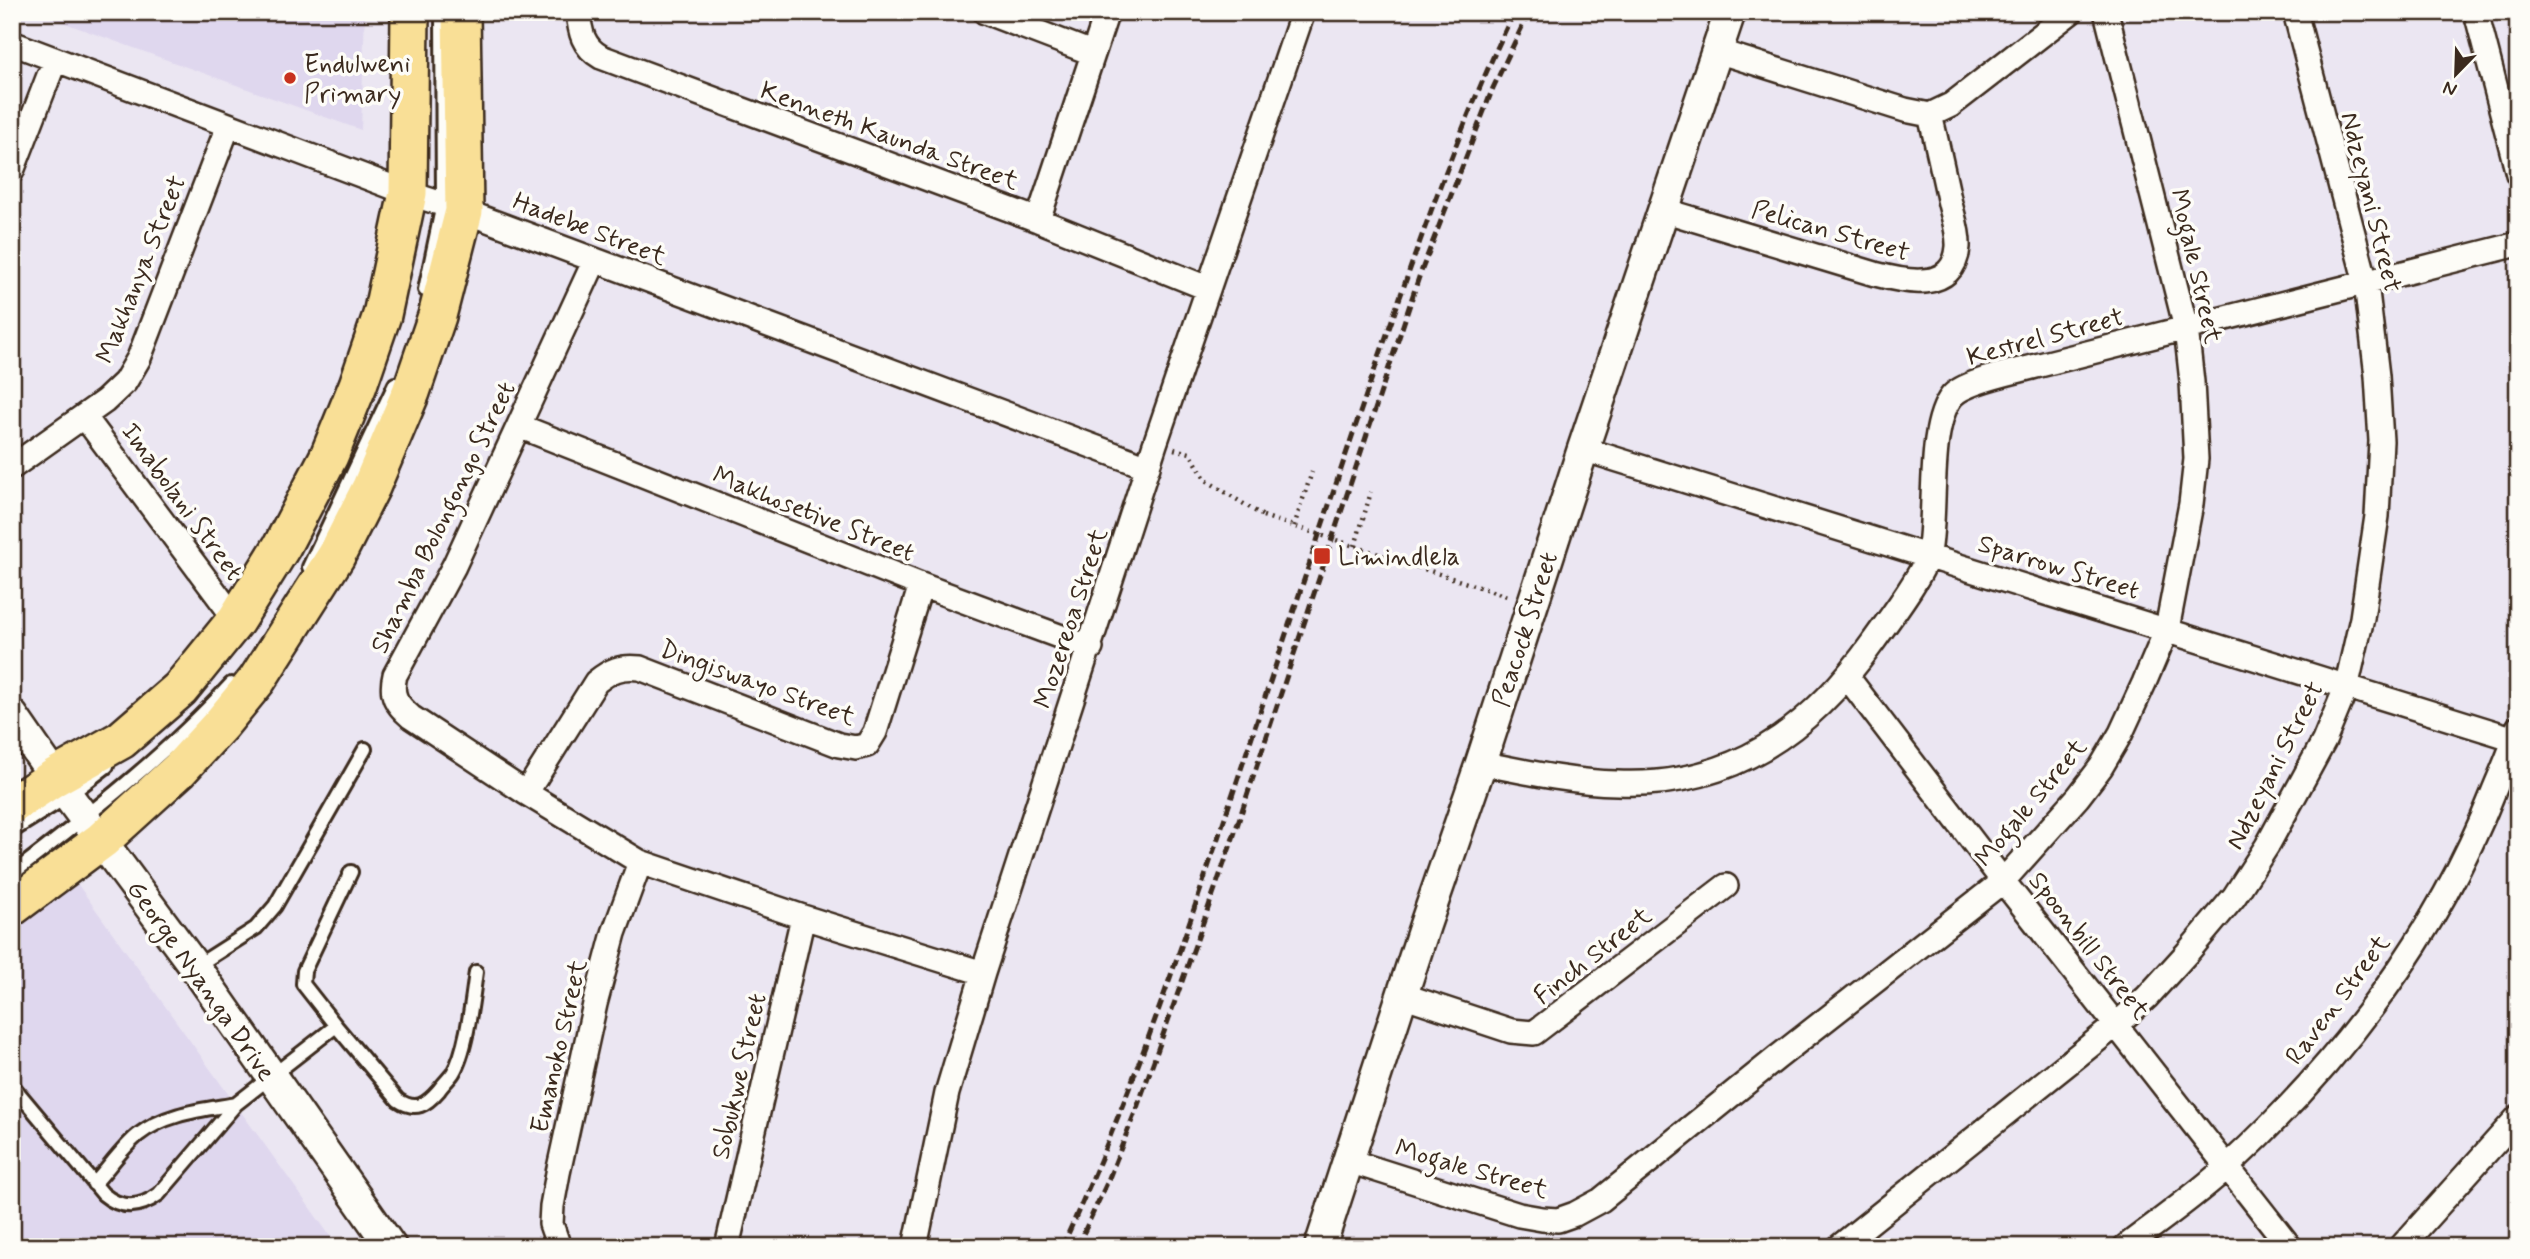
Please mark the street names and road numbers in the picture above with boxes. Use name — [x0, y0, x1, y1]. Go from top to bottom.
street label: Kenneth Kaunda Street — [755, 74, 1023, 199]
street label: Ndzeyani Street — [2331, 109, 2409, 296]
street label: Makhanya Street — [89, 171, 195, 369]
street label: Hadebe Street — [508, 185, 671, 275]
street label: Mogale Street — [2158, 186, 2229, 348]
street label: Pelican Street — [1748, 193, 1913, 271]
street label: Kestrel Street — [1963, 301, 2128, 375]
street label: Shamba Bolongongo Street — [363, 376, 527, 661]
street label: Imabolani Street — [113, 416, 250, 588]
street label: Makhosetive Street — [707, 459, 919, 571]
street label: Mozereoa Street — [1027, 524, 1117, 713]
street label: Sparrow Street — [1974, 527, 2143, 609]
street label: Peacock Street — [1485, 548, 1567, 711]
street label: Dingiswayo Street — [654, 633, 860, 737]
street label: Ndzeyani Street — [2219, 676, 2333, 856]
street label: Mogale Street — [1968, 732, 2098, 877]
street label: Spoonbill Street — [2020, 865, 2157, 1027]
street label: George Nyanga Drive — [117, 874, 283, 1090]
street label: Finch Street — [1527, 900, 1659, 1013]
street label: Raven Street — [2278, 928, 2399, 1072]
street label: Emanoko Street — [523, 956, 596, 1137]
street label: Sobukwe Street — [704, 990, 776, 1163]
street label: Mogale Street — [1390, 1132, 1552, 1211]

